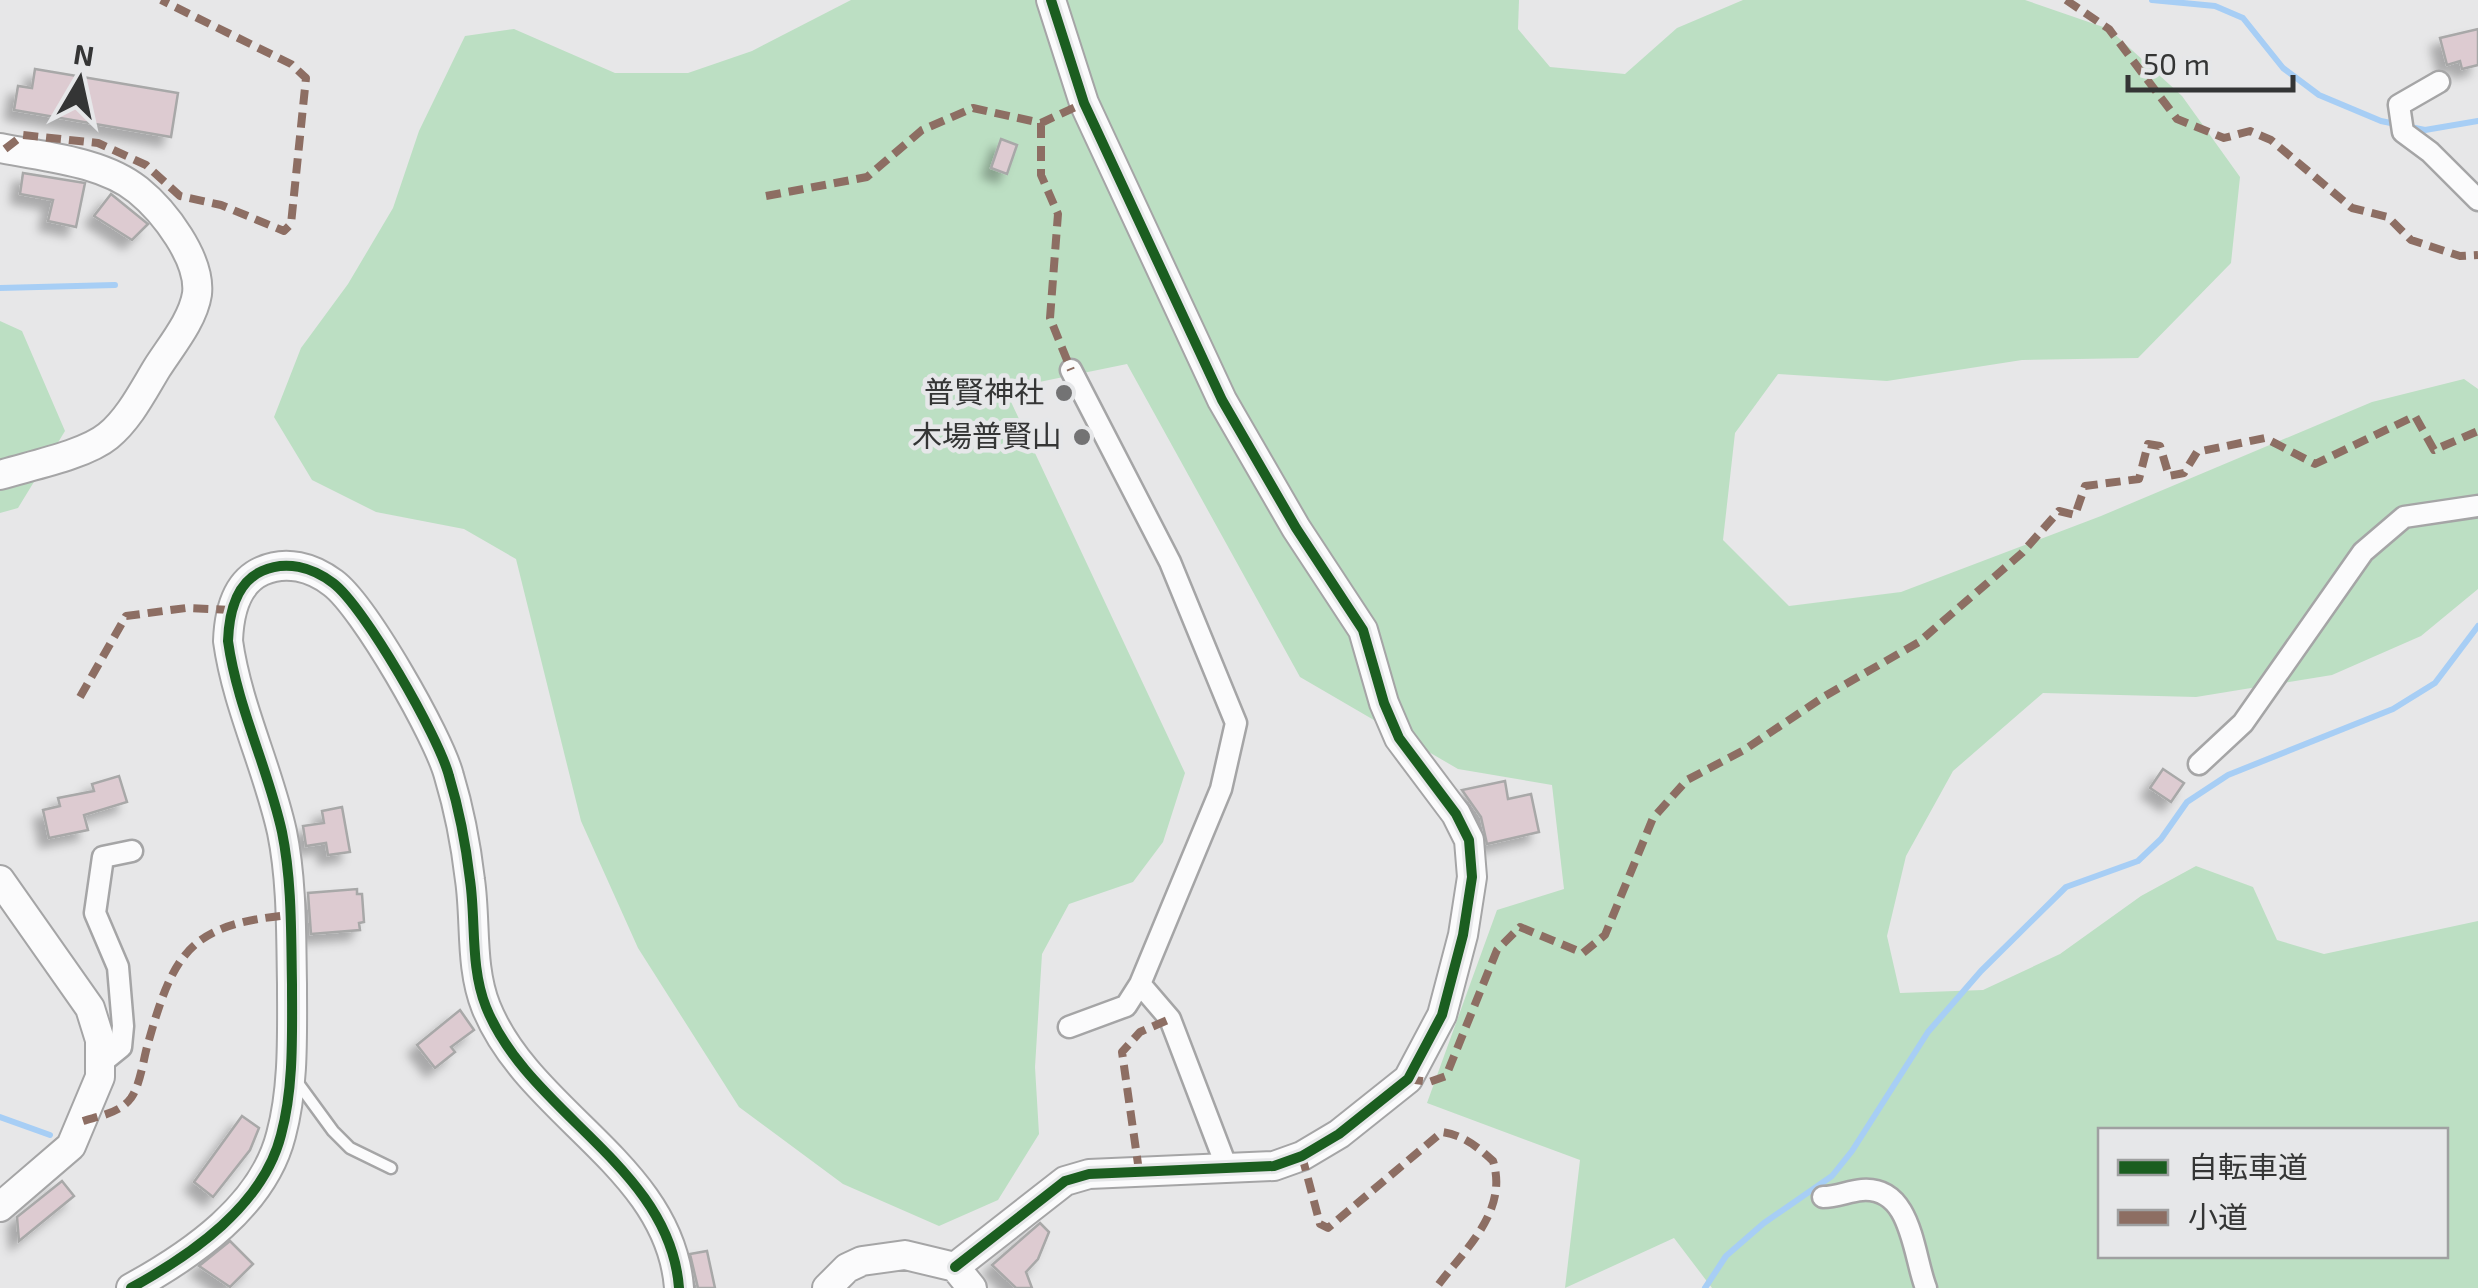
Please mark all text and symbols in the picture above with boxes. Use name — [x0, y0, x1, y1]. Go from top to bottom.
north arrow — [30, 30, 130, 130]
scale bar — [2128, 30, 2293, 92]
text: N — [71, 36, 97, 73]
text: 50 m — [2143, 45, 2210, 81]
place label: 普賢神社 — [924, 373, 1044, 409]
marker: 普賢神社 — [1053, 382, 1075, 404]
place label: 木場普賢山 — [912, 417, 1062, 453]
marker: 木場普賢山 — [1071, 426, 1093, 448]
legend — [2098, 1128, 2448, 1258]
text: 自転車道 — [2188, 1148, 2308, 1184]
text: 小道 — [2188, 1198, 2248, 1234]

